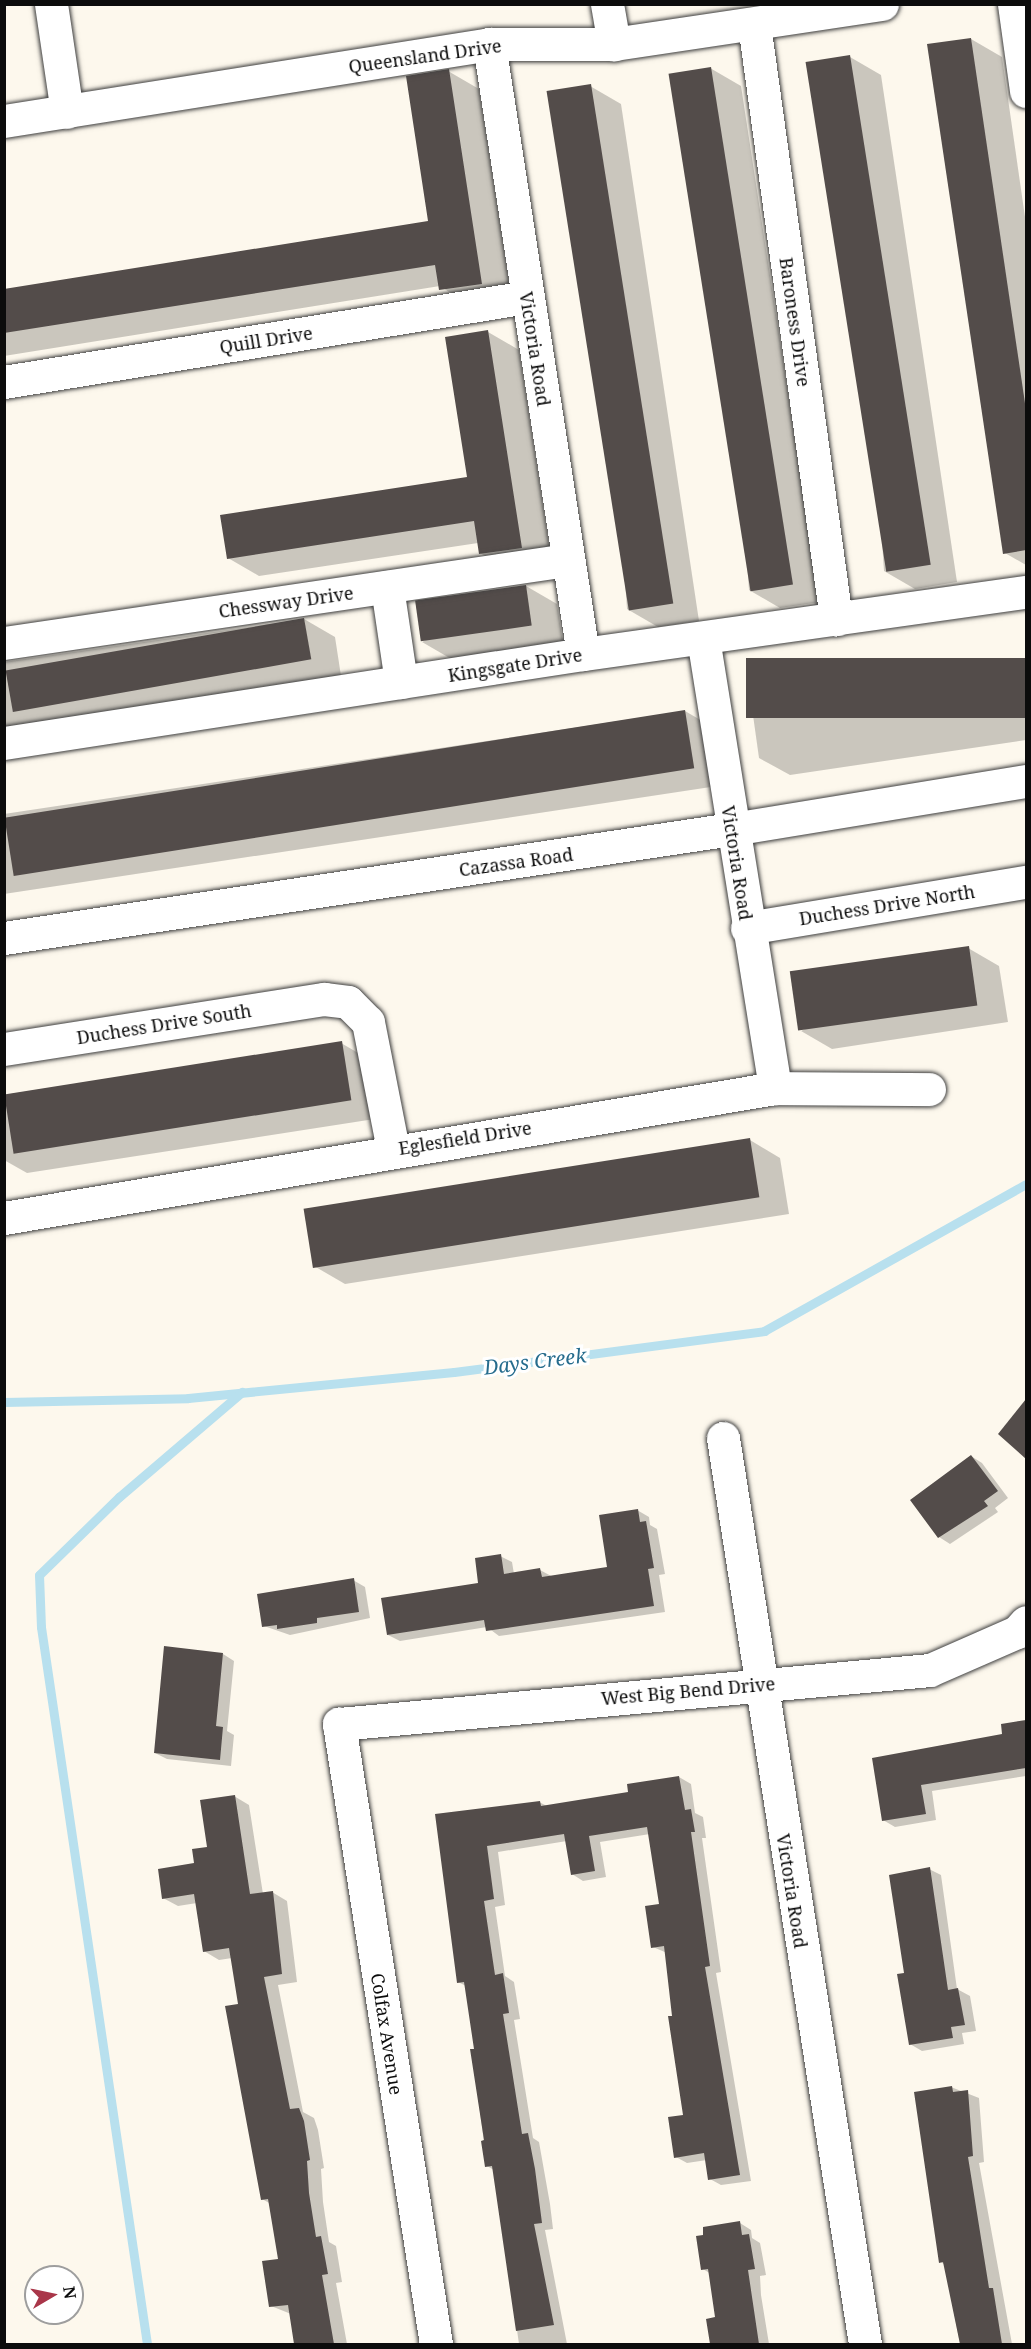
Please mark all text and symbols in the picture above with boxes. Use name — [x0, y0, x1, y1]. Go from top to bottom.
street label: Queensland Drive — [347, 35, 503, 77]
street label: Baroness Drive — [775, 256, 815, 388]
street label: Victoria Road — [515, 290, 555, 408]
street label: Quill Drive — [218, 322, 314, 358]
street label: Chessway Drive — [217, 582, 355, 622]
street label: Kingsgate Drive — [446, 644, 584, 686]
street label: Victoria Road — [717, 804, 757, 922]
street label: Cazassa Road — [458, 843, 574, 881]
street label: Duchess Drive North — [798, 880, 976, 930]
street label: Duchess Drive South — [75, 1000, 253, 1048]
street label: Eglesfield Drive — [397, 1117, 533, 1159]
water label: Days Creek — [482, 1343, 588, 1379]
street label: West Big Bend Drive — [600, 1673, 776, 1709]
street label: Victoria Road — [772, 1832, 812, 1950]
street label: Colfax Avenue — [367, 1971, 407, 2097]
north arrow — [24, 2265, 84, 2325]
text: N — [58, 2285, 82, 2300]

